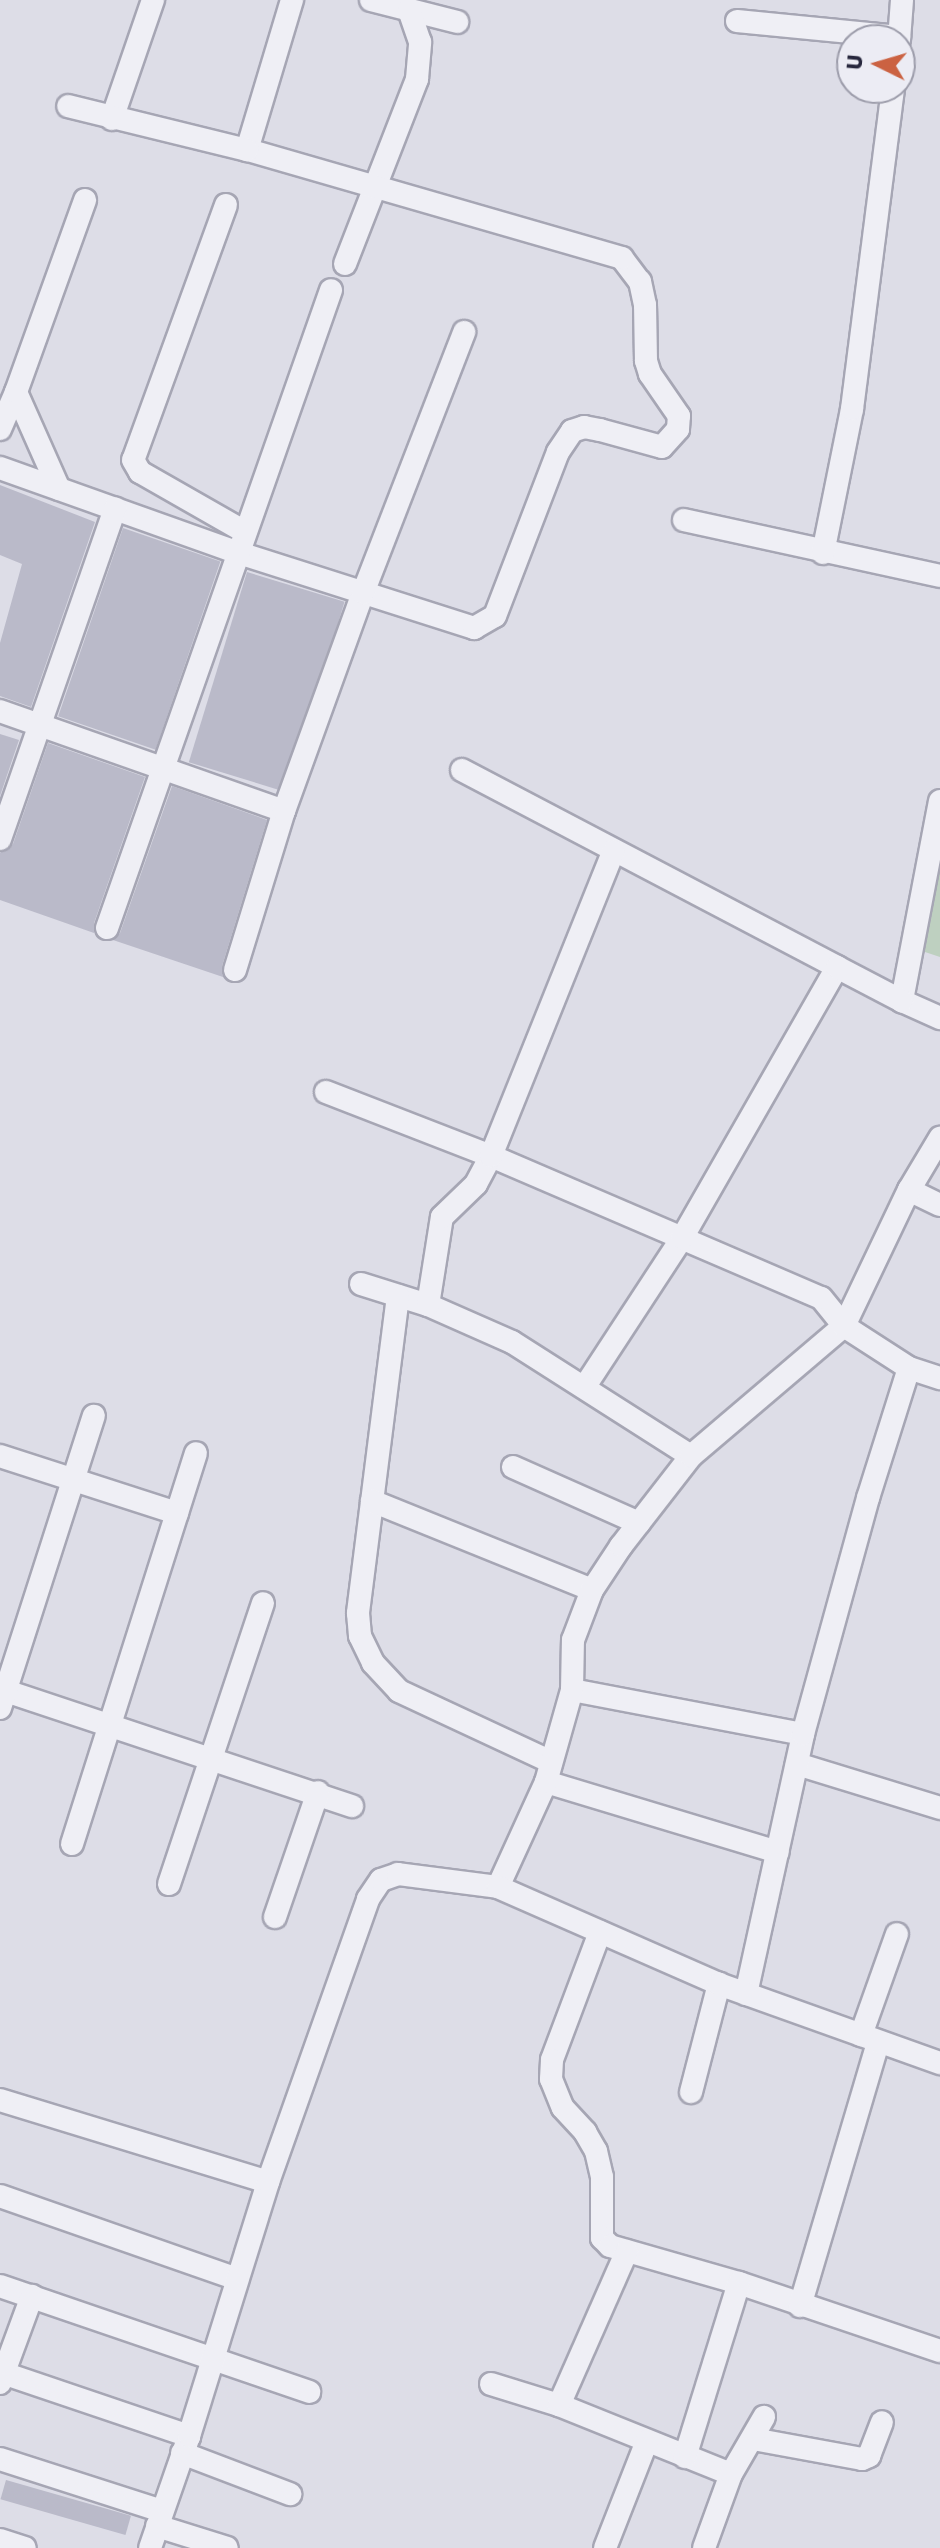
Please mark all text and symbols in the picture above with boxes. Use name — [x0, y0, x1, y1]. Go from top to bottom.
north arrow — [836, 24, 916, 104]
text: U — [837, 53, 871, 71]

